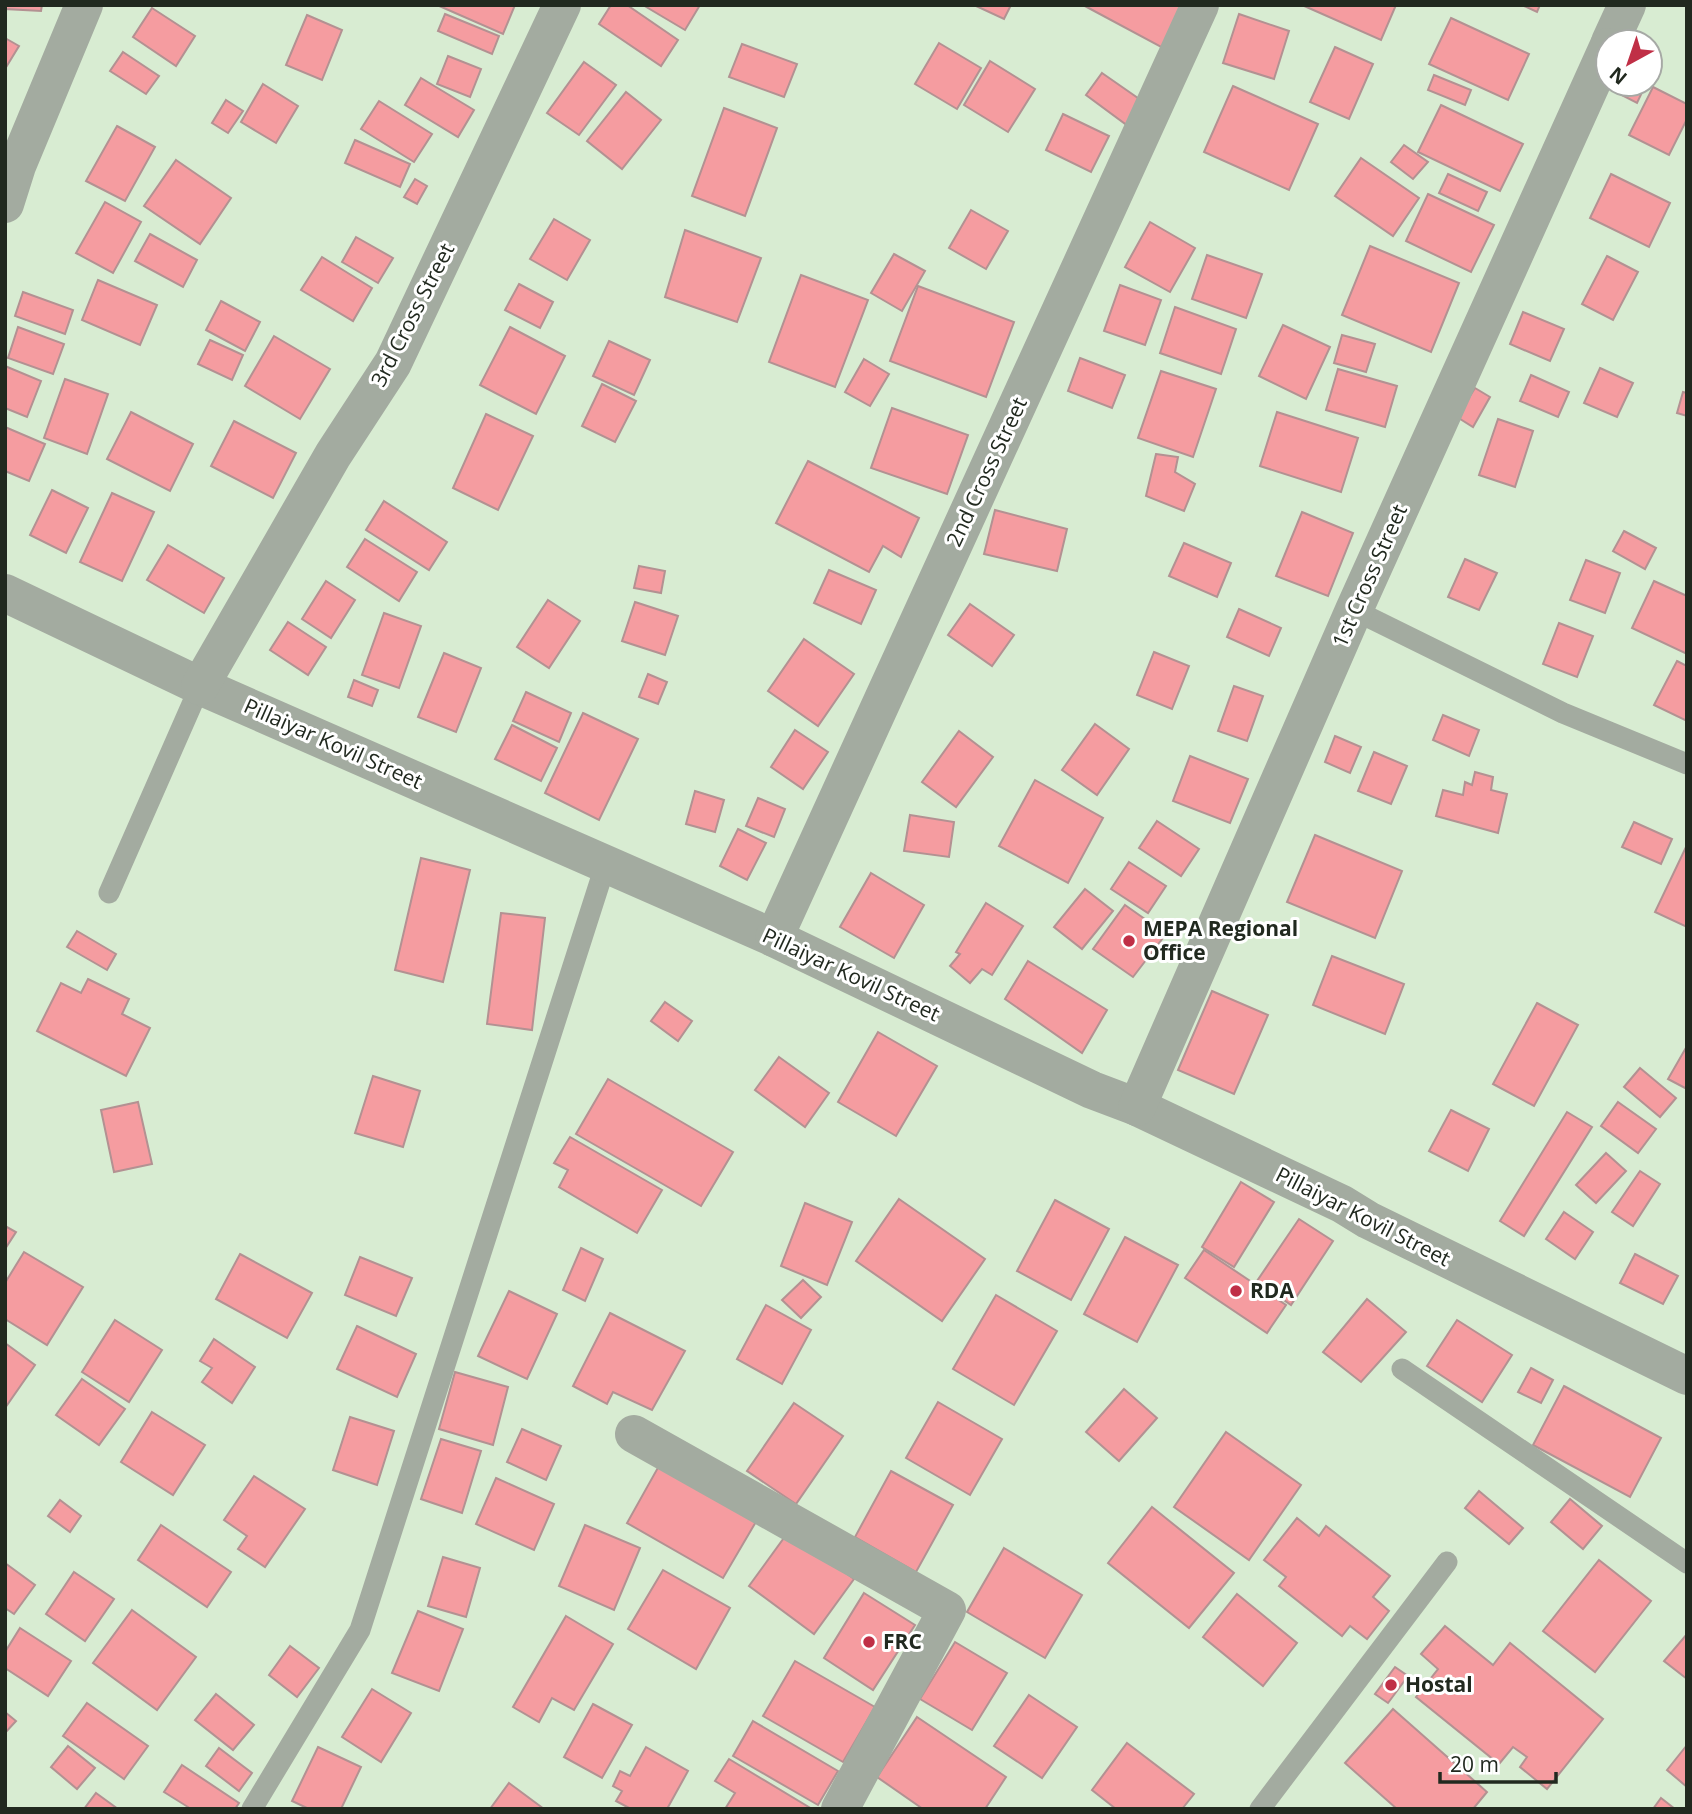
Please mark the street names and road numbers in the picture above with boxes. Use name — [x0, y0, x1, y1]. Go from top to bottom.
street label: 3rd Cross Street — [364, 238, 460, 391]
street label: 2nd Cross Street — [939, 392, 1033, 551]
street label: 1st Cross Street — [1325, 500, 1413, 651]
street label: Pillaiyar Kovil Street — [240, 691, 427, 795]
street label: Pillaiyar Kovil Street — [758, 921, 945, 1027]
street label: Pillaiyar Kovil Street — [1271, 1160, 1456, 1272]

